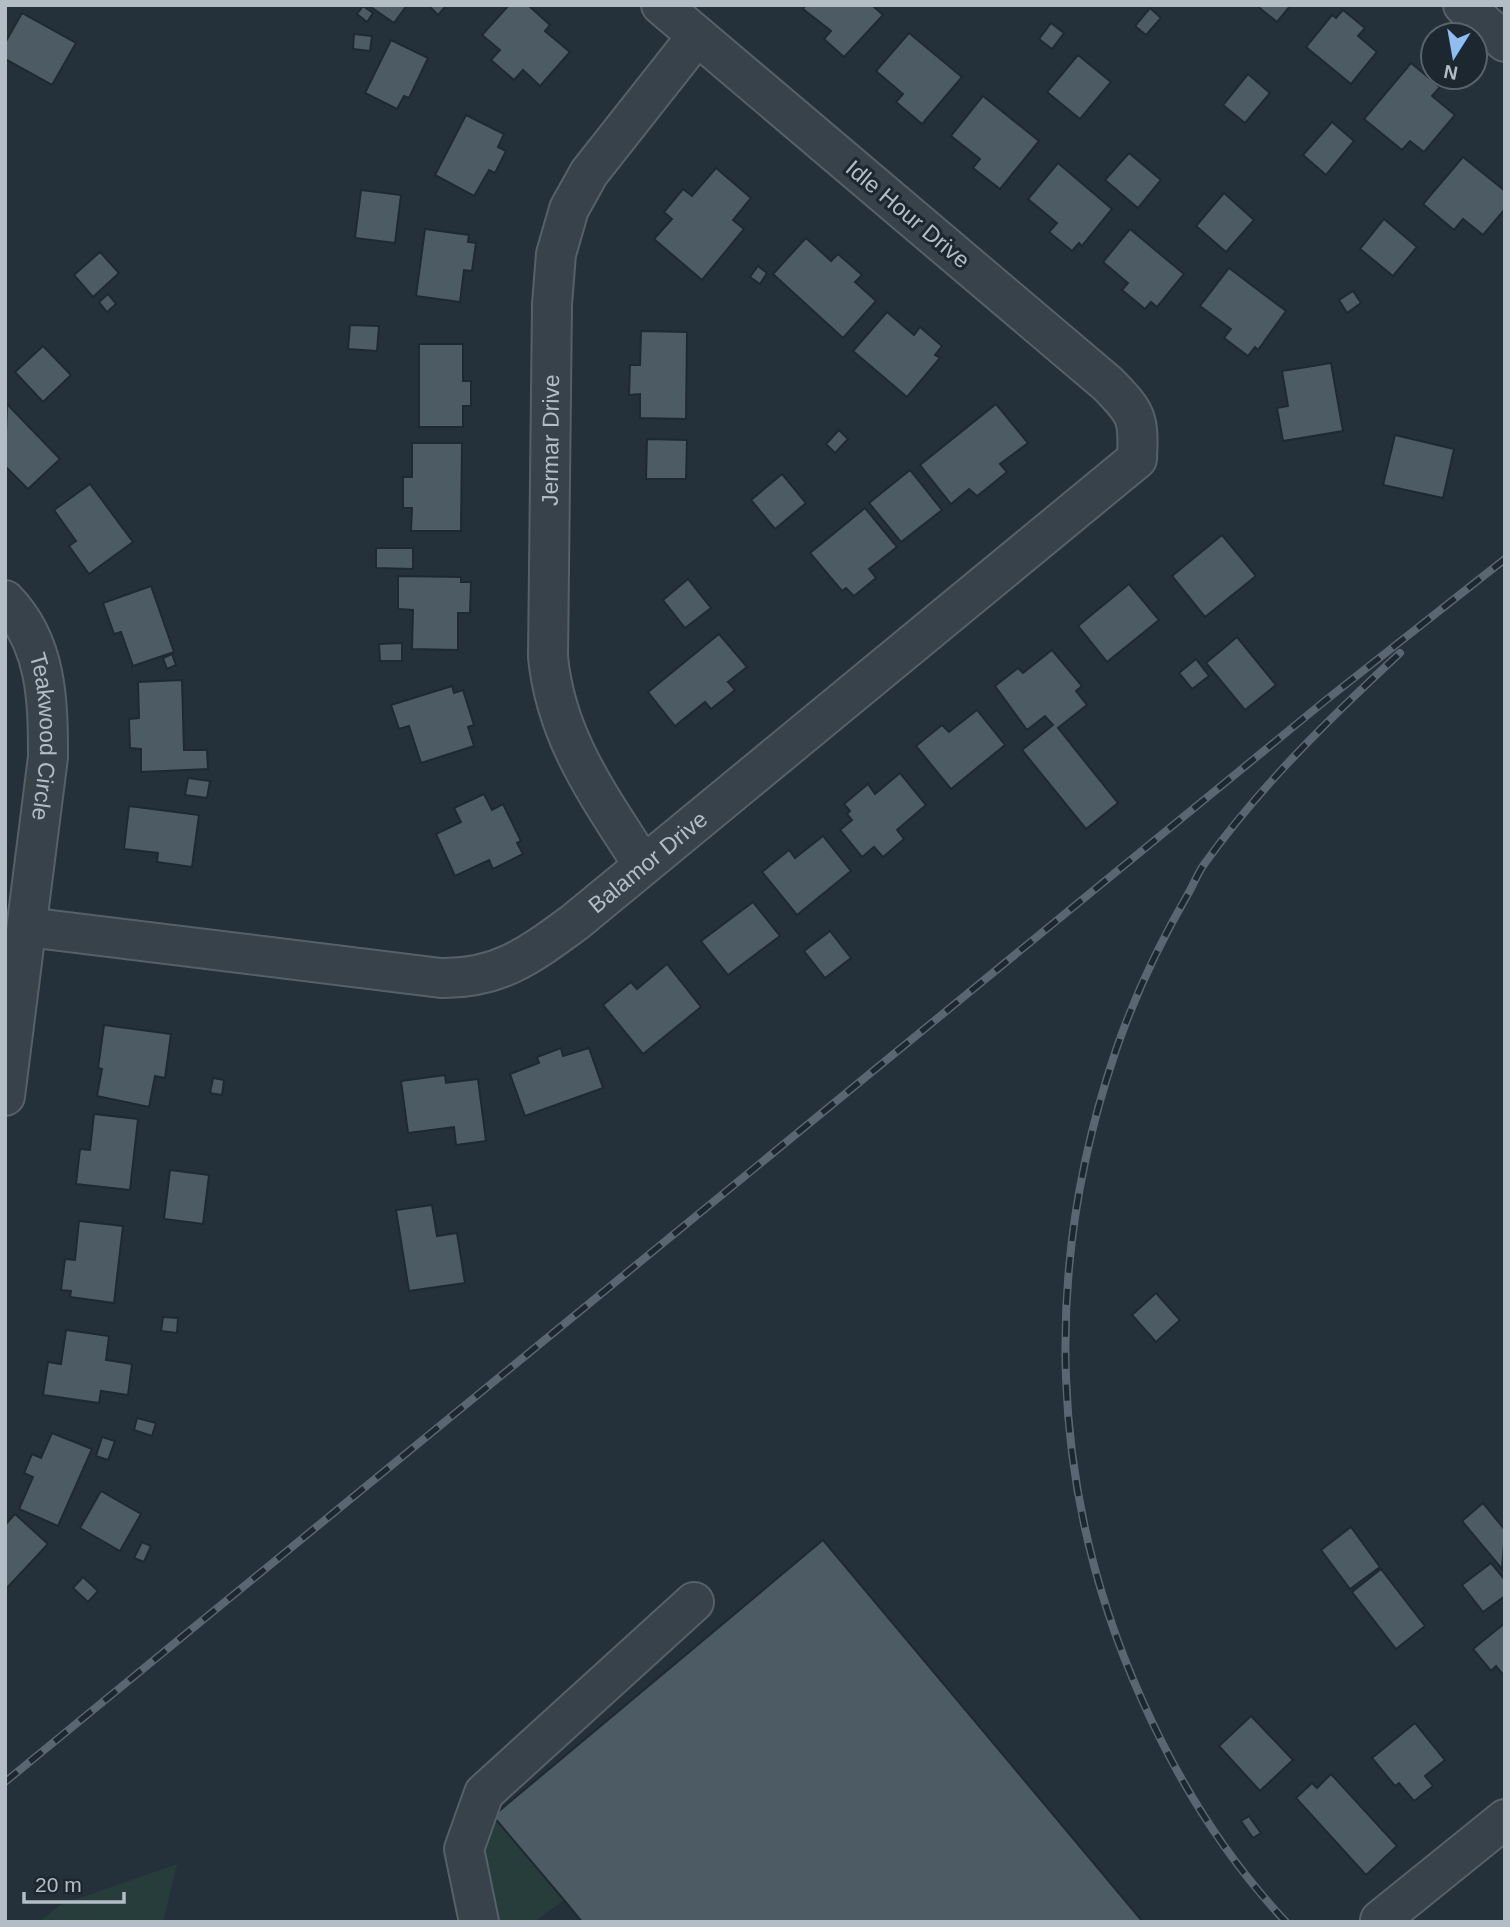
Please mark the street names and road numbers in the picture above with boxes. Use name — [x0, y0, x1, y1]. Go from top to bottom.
street label: Idle Hour Drive — [841, 155, 975, 273]
street label: Jermar Drive — [537, 374, 564, 506]
street label: Teakwood Circle — [25, 650, 61, 822]
street label: Balamor Drive — [583, 806, 712, 918]

